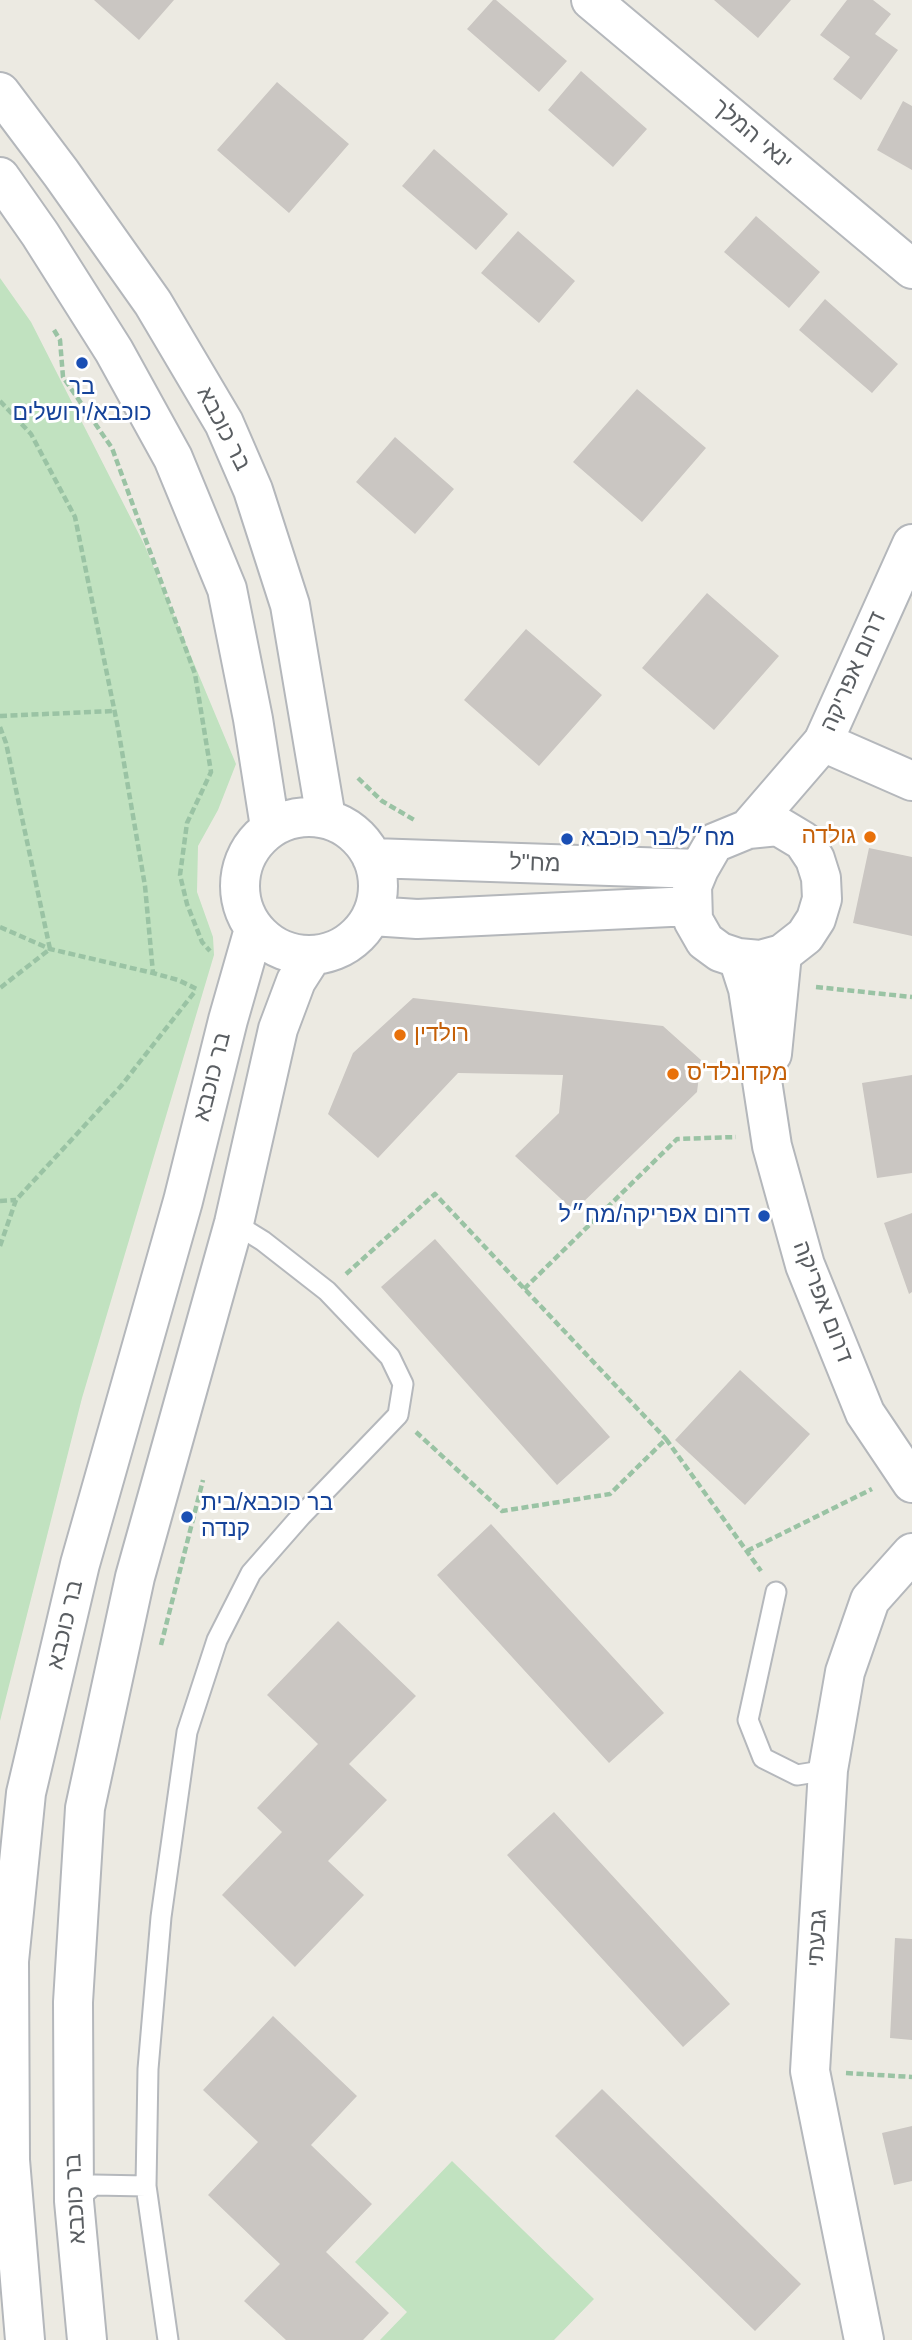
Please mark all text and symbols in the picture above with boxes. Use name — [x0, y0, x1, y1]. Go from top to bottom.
street label: ינאי המלך — [706, 94, 798, 176]
marker: בר כוכבא/ירושלים — [74, 355, 90, 371]
place label: בר כוכבא/ירושלים — [12, 374, 152, 428]
street label: בר כוכבא — [190, 382, 256, 476]
street label: דרום אפריקה — [815, 608, 893, 736]
place label: גולדה — [801, 823, 856, 851]
place label: מח״ל/בר כוכבא — [581, 825, 735, 853]
marker: גולדה — [862, 829, 878, 845]
marker: מח״ל/בר כוכבא — [559, 831, 575, 847]
street label: מח"ל — [509, 849, 561, 879]
place label: רולדין — [414, 1021, 469, 1049]
marker: רולדין — [392, 1027, 408, 1043]
street label: בר כוכבא — [189, 1030, 237, 1124]
place label: מקדונלד'ס — [687, 1060, 788, 1088]
marker: מקדונלד'ס — [665, 1066, 681, 1082]
place label: דרום אפריקה/מח״ל — [559, 1202, 750, 1230]
marker: דרום אפריקה/מח״ל — [756, 1208, 772, 1224]
street label: דרום אפריקה — [786, 1237, 858, 1367]
place label: בר כוכבא/בית קנדה — [201, 1490, 333, 1544]
marker: בר כוכבא/בית קנדה — [179, 1509, 195, 1525]
street label: בר כוכבא — [42, 1578, 90, 1672]
street label: גבעתי — [803, 1908, 833, 1968]
street label: בר כוכבא — [60, 2153, 92, 2245]

